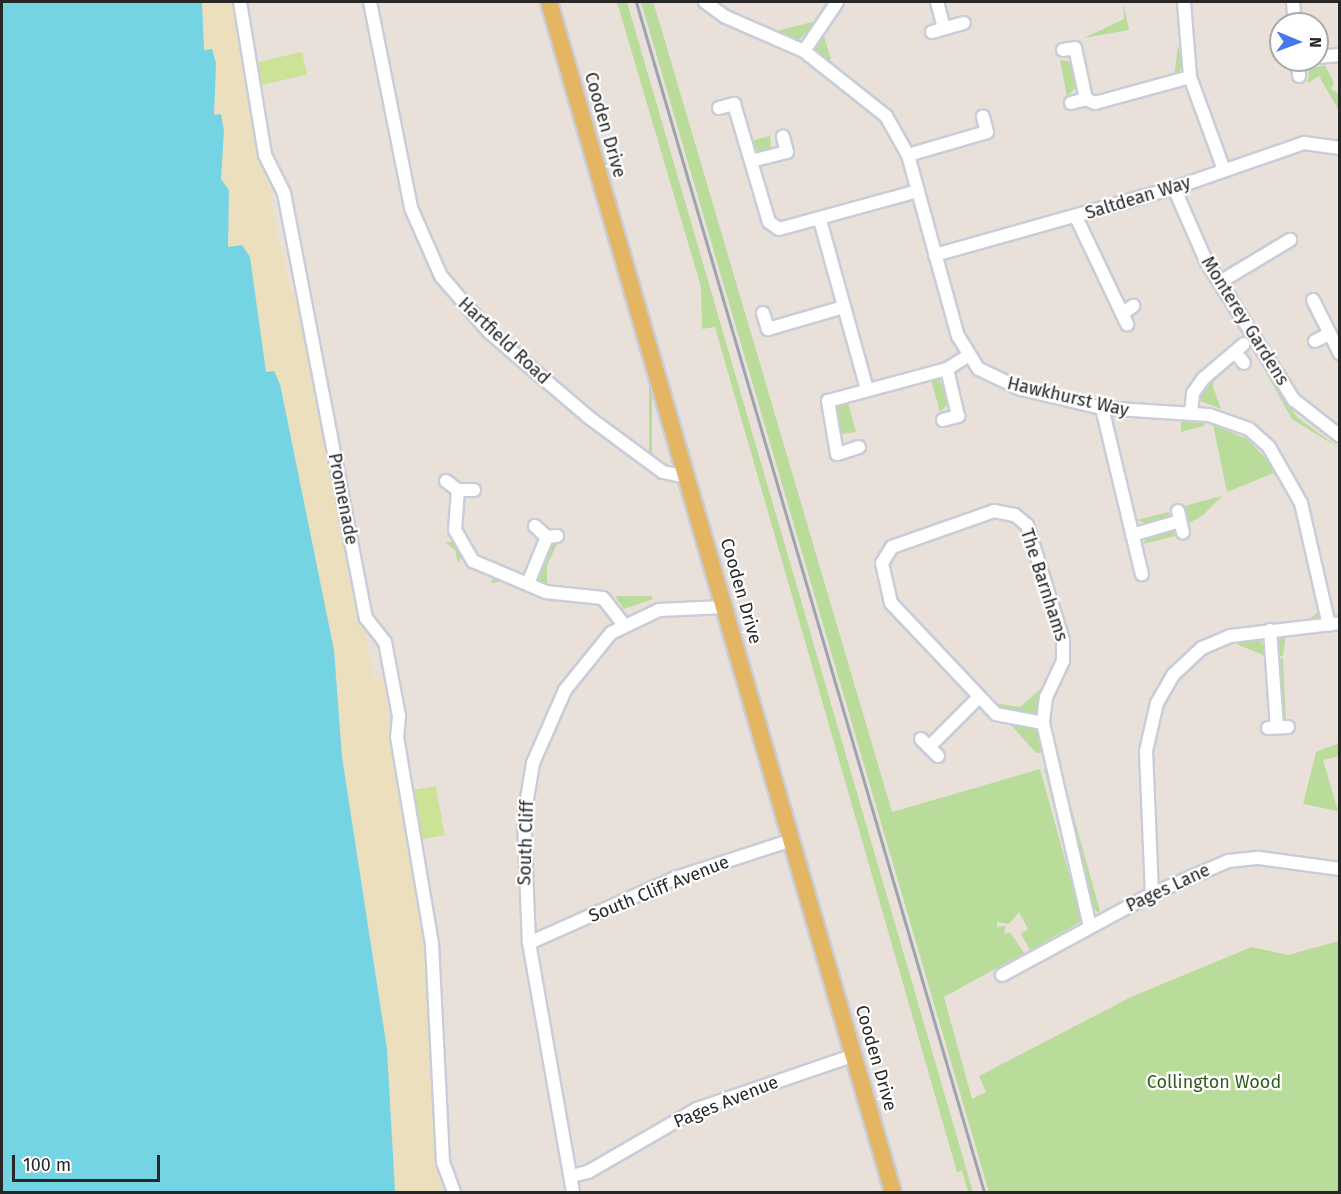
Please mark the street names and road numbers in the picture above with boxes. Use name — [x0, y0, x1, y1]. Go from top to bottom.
street label: Cooden Drive — [580, 70, 630, 180]
street label: Saltdean Way — [1083, 172, 1193, 224]
street label: Monterey Gardens — [1197, 253, 1293, 389]
street label: Hartfield Road — [454, 293, 554, 389]
street label: Hawkhurst Way — [1005, 373, 1131, 421]
street label: Promenade — [324, 451, 362, 547]
street label: The Barnhams — [1016, 526, 1072, 644]
street label: Cooden Drive — [716, 536, 766, 646]
street label: South Cliff — [514, 800, 538, 886]
street label: South Cliff Avenue — [586, 851, 732, 927]
street label: Pages Lane — [1123, 859, 1213, 917]
street label: Cooden Drive — [851, 1003, 901, 1113]
street label: Pages Avenue — [671, 1071, 781, 1133]

